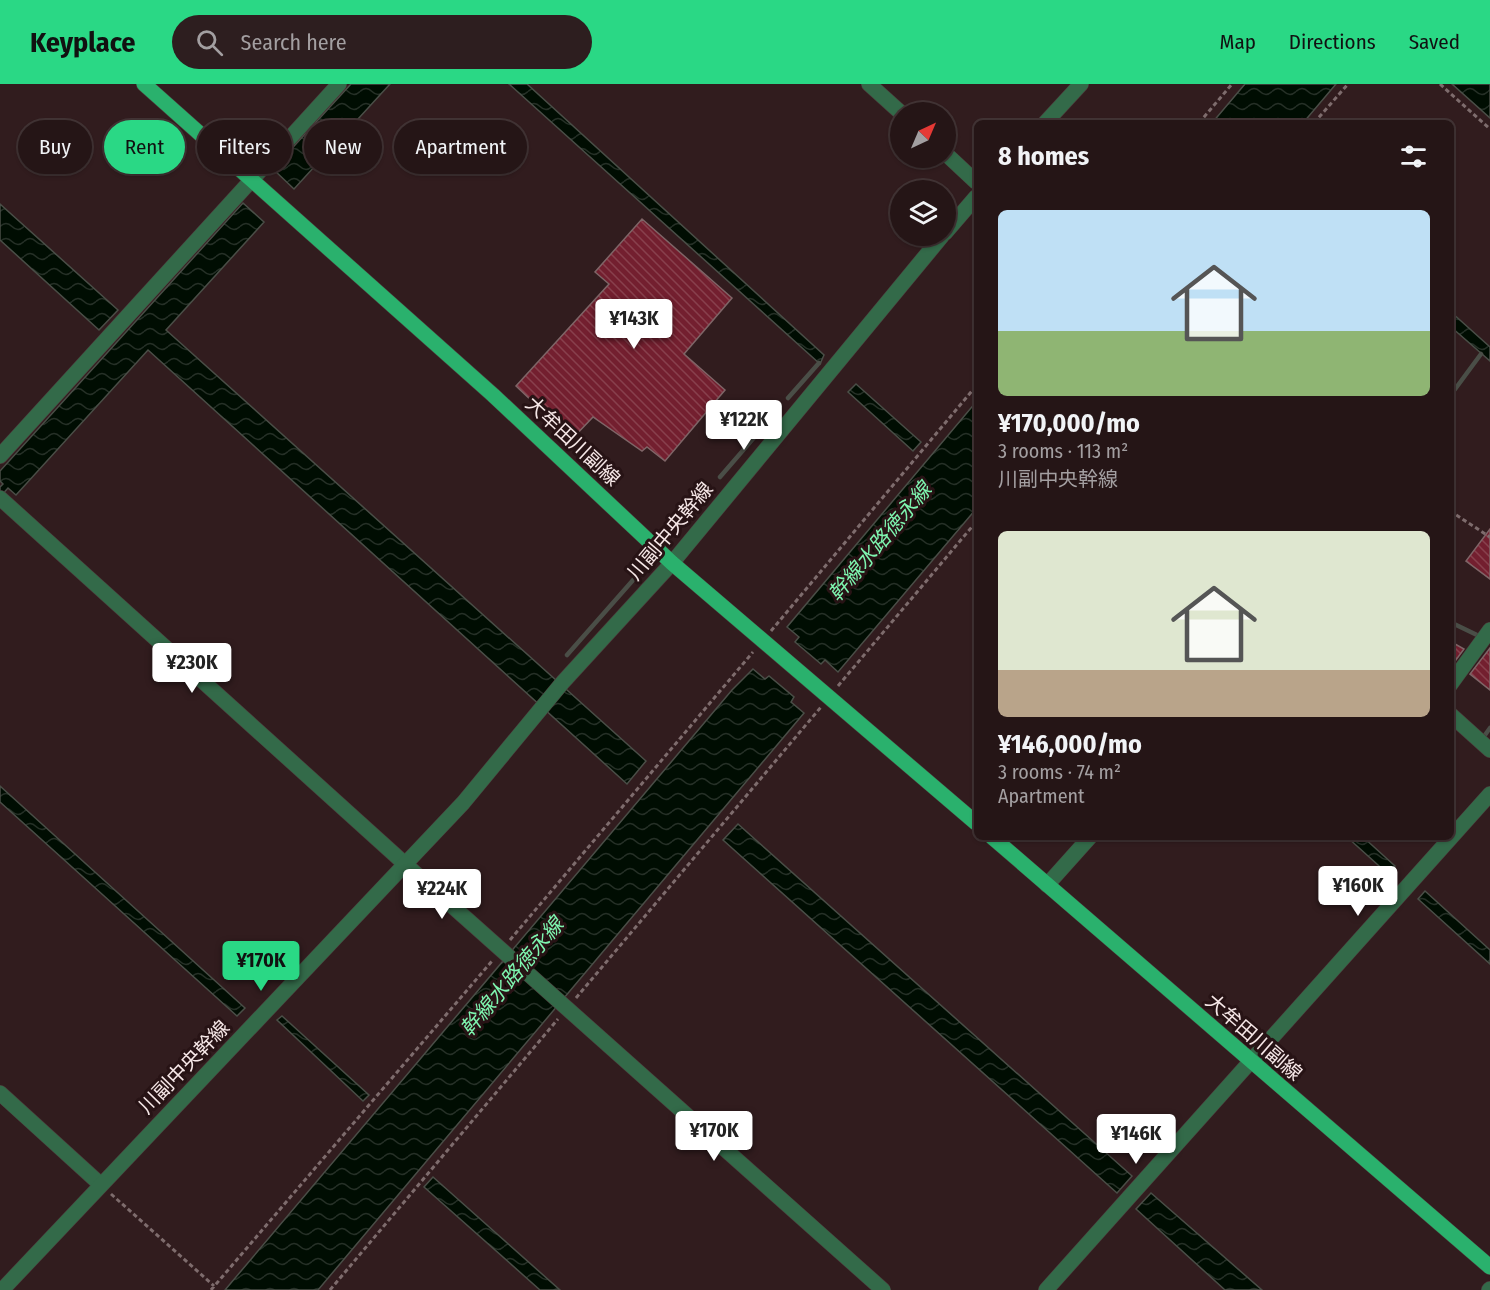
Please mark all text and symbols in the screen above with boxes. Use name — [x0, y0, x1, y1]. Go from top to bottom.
search box — [172, 15, 592, 69]
text: Keyplace — [30, 26, 136, 59]
icon: search — [193, 26, 226, 59]
text: Search here — [241, 29, 347, 56]
text: Map — [1219, 29, 1256, 55]
text: Directions — [1289, 29, 1376, 55]
text: Saved — [1409, 29, 1460, 55]
north arrow — [890, 102, 956, 168]
map controls — [890, 102, 956, 246]
chip: Buy — [18, 120, 92, 174]
chip: Rent — [104, 120, 185, 174]
chip: Filters — [197, 120, 292, 174]
chip: New — [304, 120, 382, 174]
chip: Apartment — [394, 120, 527, 174]
icon: filters — [1397, 140, 1430, 173]
text: 8 homes — [998, 141, 1089, 172]
button: layers — [890, 180, 956, 246]
icon: home — [1160, 249, 1268, 357]
pin: ¥143K — [592, 299, 676, 350]
text: ¥143K — [609, 306, 659, 330]
street label: 大牟田川副線 — [521, 391, 625, 491]
pin: ¥122K — [702, 400, 786, 451]
text: ¥122K — [720, 407, 768, 431]
text: ¥170,000/mo — [998, 408, 1140, 439]
text: 3 rooms · 113 m² — [998, 439, 1128, 463]
text: 川副中央幹線 — [998, 467, 1118, 491]
water label: 幹線水路徳永線 — [823, 475, 939, 607]
street label: 川副中央幹線 — [622, 477, 718, 585]
icon: home — [1160, 570, 1268, 678]
pin: ¥230K — [150, 643, 234, 694]
text: ¥230K — [166, 650, 218, 674]
text: ¥146,000/mo — [998, 729, 1142, 760]
text: 3 rooms · 74 m² — [998, 760, 1121, 784]
text: Apartment — [998, 784, 1085, 808]
pin: ¥160K — [1316, 866, 1400, 917]
pin: ¥224K — [400, 869, 484, 920]
text: ¥160K — [1332, 873, 1384, 897]
text: ¥224K — [417, 876, 467, 900]
water label: 幹線水路徳永線 — [455, 910, 571, 1042]
pin: ¥170K — [219, 941, 303, 992]
text: ¥170K — [236, 948, 286, 972]
street label: 大牟田川副線 — [1201, 989, 1307, 1085]
street label: 川副中央幹線 — [134, 1016, 234, 1118]
pin: ¥170K — [672, 1111, 756, 1162]
pin: ¥146K — [1094, 1114, 1178, 1165]
text: ¥170K — [689, 1118, 739, 1142]
text: ¥146K — [1111, 1121, 1161, 1145]

